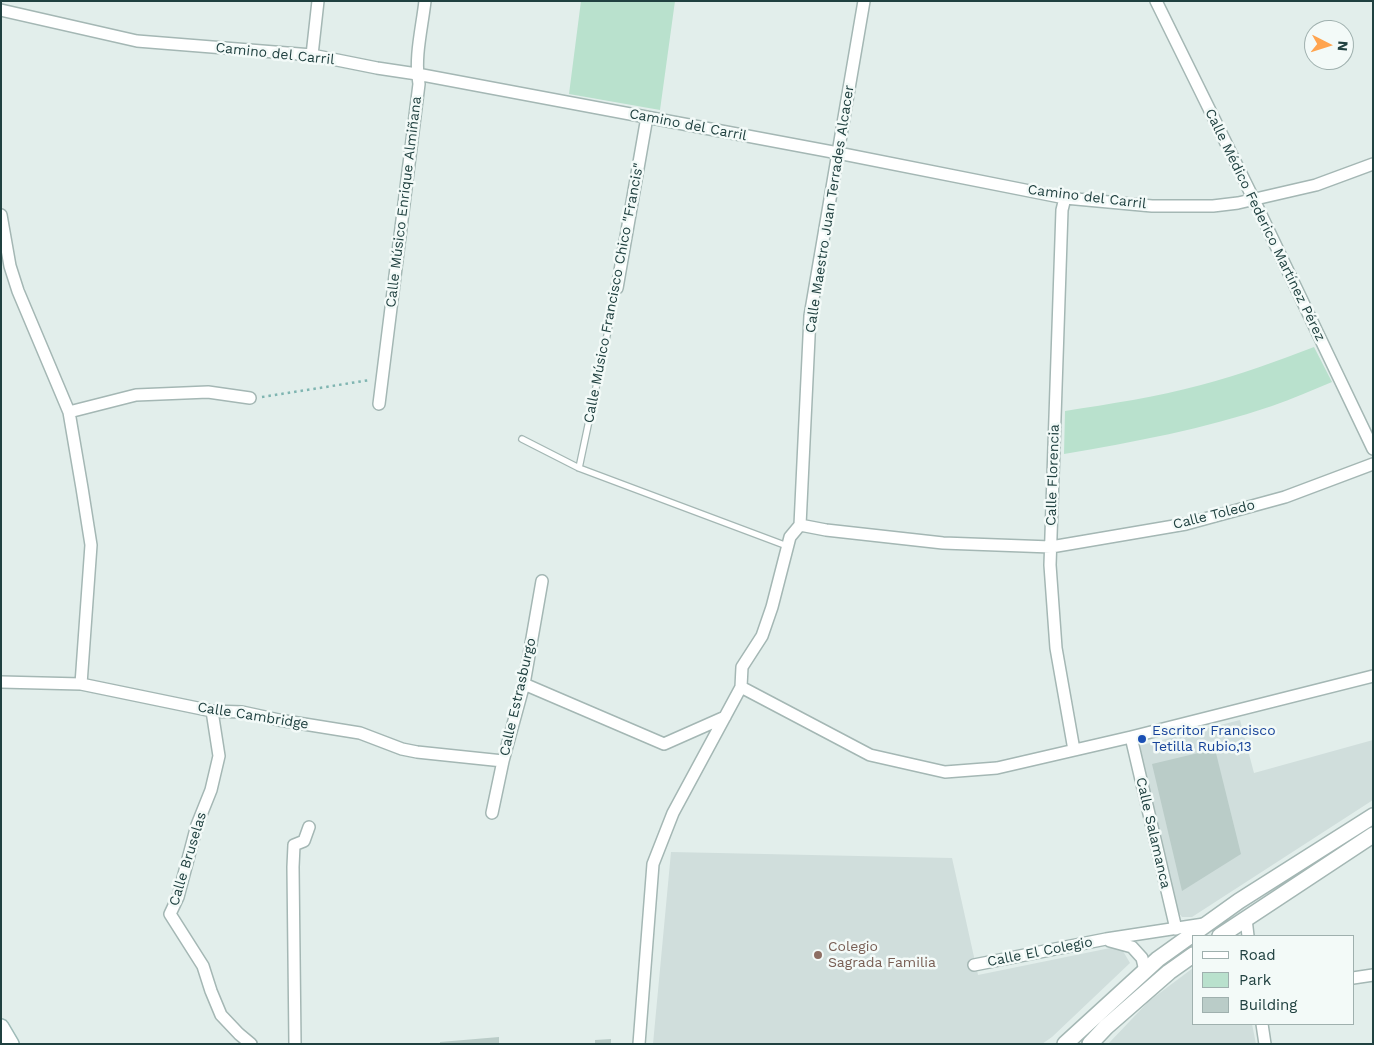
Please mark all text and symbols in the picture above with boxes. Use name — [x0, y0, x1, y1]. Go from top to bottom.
north arrow — [1304, 20, 1354, 70]
street label: Camino del Carril — [215, 39, 335, 69]
text: N — [1335, 40, 1351, 52]
street label: Calle Maestro Juan Terrades Alcacer — [802, 84, 858, 334]
street label: Calle Músico Enrique Almiñana — [383, 95, 425, 309]
street label: Camino del Carril — [628, 105, 748, 145]
street label: Calle Médico Federico Martínez Pérez — [1201, 106, 1329, 344]
street label: Calle Músico Francisco Chico "Francis" — [580, 161, 648, 425]
street label: Camino del Carril — [1027, 181, 1147, 213]
street label: Calle Florencia — [1043, 424, 1063, 526]
street label: Calle Toledo — [1171, 497, 1257, 533]
street label: Calle Estrasburgo — [496, 636, 540, 758]
street label: Calle Cambridge — [196, 699, 310, 733]
place label: Escritor Francisco Tetilla Rubio,13 — [1152, 723, 1276, 756]
marker: Escritor Francisco Tetilla Rubio,13 — [1136, 733, 1148, 745]
street label: Calle Salamanca — [1132, 776, 1174, 890]
street label: Calle Bruselas — [166, 810, 210, 908]
street label: Calle El Colegio — [986, 934, 1094, 970]
legend — [1192, 935, 1354, 1025]
place label: Colegio Sagrada Familia — [828, 939, 936, 972]
text: Road — [1239, 946, 1276, 964]
marker: Colegio Sagrada Familia — [812, 949, 824, 961]
text: Park — [1239, 971, 1271, 989]
text: Building — [1239, 996, 1297, 1014]

